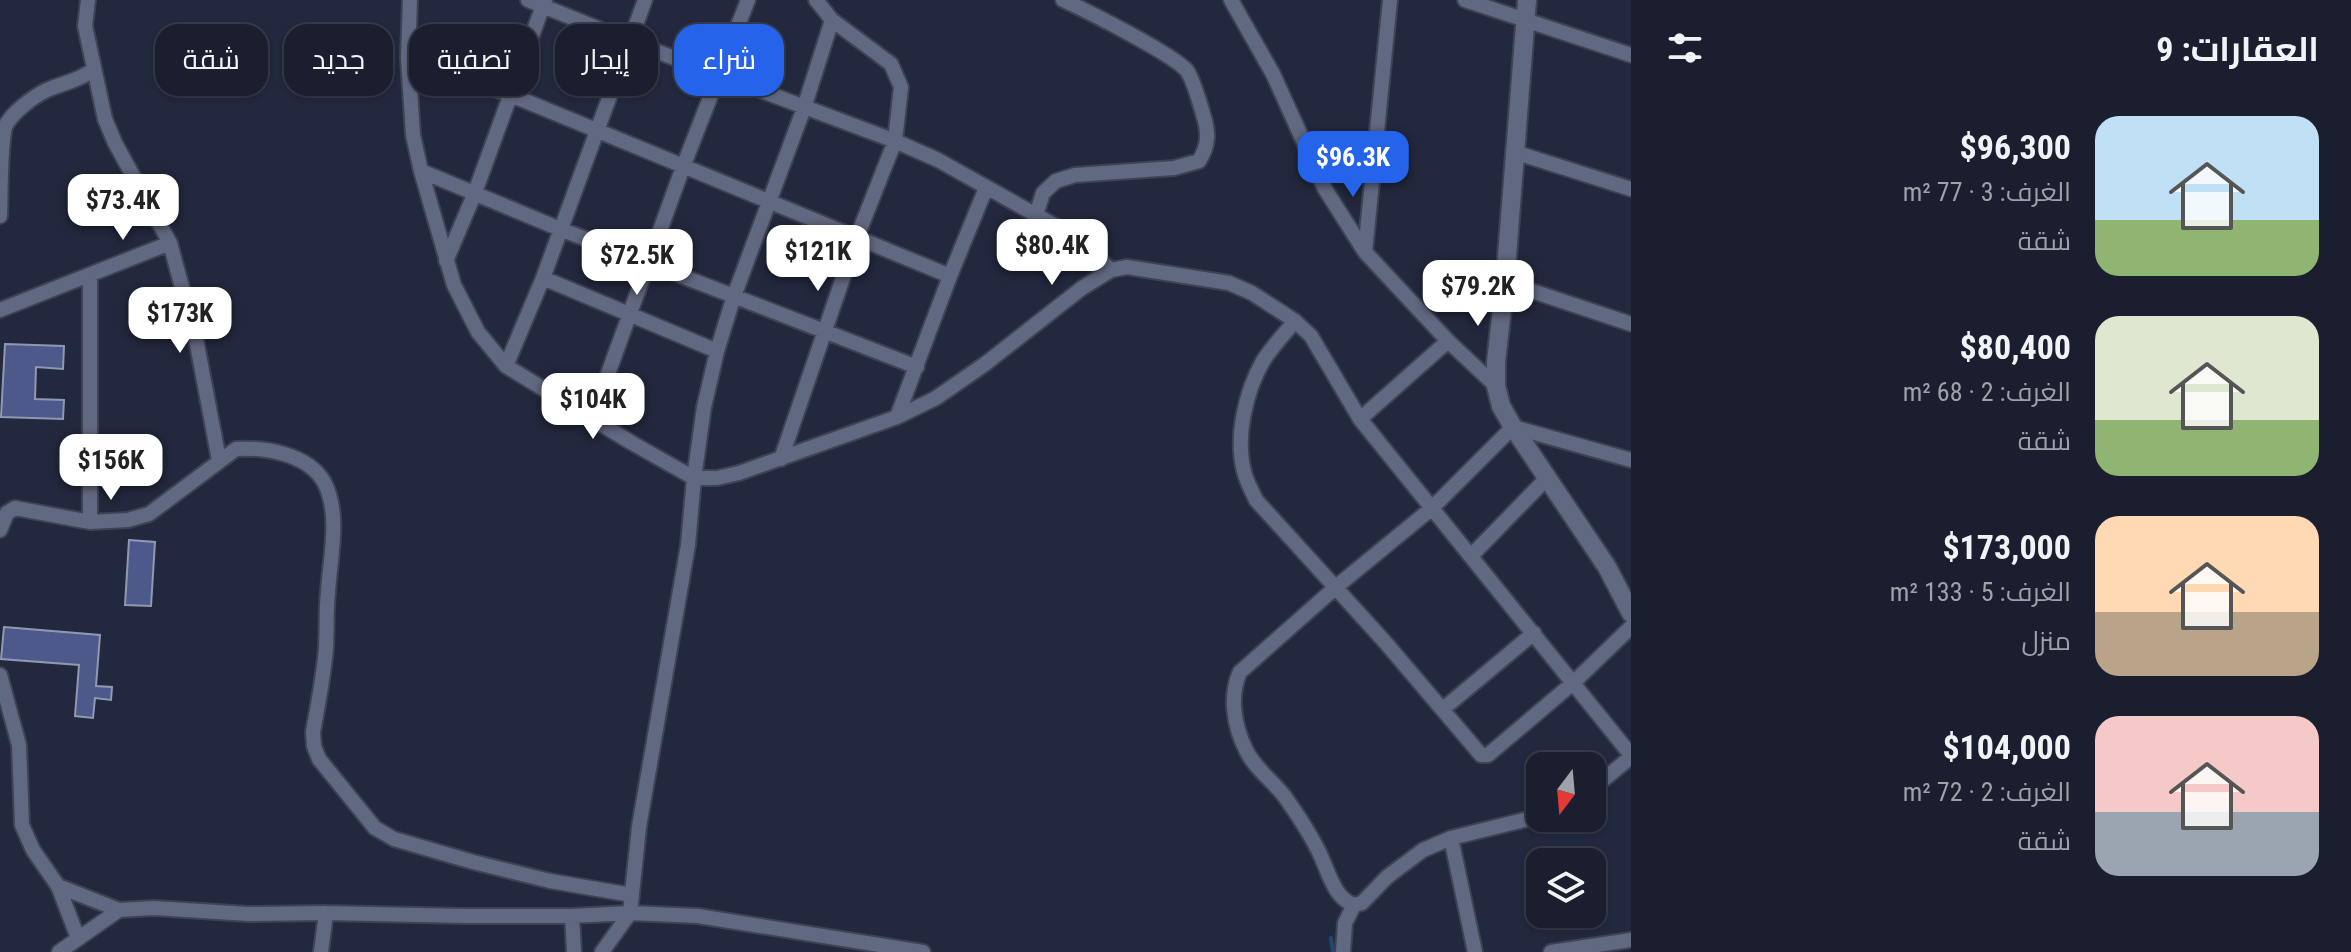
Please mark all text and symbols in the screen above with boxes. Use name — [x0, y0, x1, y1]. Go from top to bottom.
chip: شقة — [155, 24, 268, 96]
chip: جديد — [284, 24, 393, 96]
chip: تصفية — [409, 24, 539, 96]
chip: إيجار — [555, 24, 658, 96]
chip: شراء — [674, 24, 784, 96]
icon: filters — [1663, 26, 1707, 70]
text: العقارات: 9 — [2156, 29, 2319, 69]
text: $96,300 — [1960, 127, 2071, 167]
pin: $96.3K — [1288, 131, 1418, 199]
text: $96.3K — [1316, 142, 1390, 172]
icon: home — [2159, 148, 2255, 244]
pin: $73.4K — [58, 174, 188, 242]
text: الغرف: 3 · 77 m² — [1903, 177, 2071, 207]
text: $73.4K — [86, 185, 160, 215]
pin: $80.4K — [987, 219, 1117, 287]
pin: $121K — [762, 225, 874, 293]
text: شقة — [2018, 226, 2071, 256]
pin: $72.5K — [572, 229, 702, 297]
text: $80.4K — [1015, 230, 1089, 260]
text: $121K — [785, 236, 851, 266]
text: $72.5K — [600, 240, 674, 270]
pin: $79.2K — [1413, 260, 1543, 328]
text: $79.2K — [1441, 271, 1515, 301]
pin: $173K — [124, 287, 236, 355]
text: $173K — [147, 298, 213, 328]
text: $80,400 — [1960, 327, 2071, 367]
icon: home — [2159, 348, 2255, 444]
pin: $104K — [537, 373, 649, 441]
text: الغرف: 2 · 68 m² — [1903, 377, 2071, 407]
text: $104K — [560, 384, 626, 414]
text: شقة — [2018, 426, 2071, 456]
pin: $156K — [55, 434, 167, 502]
text: $156K — [78, 445, 144, 475]
text: $173,000 — [1942, 527, 2071, 567]
icon: home — [2159, 548, 2255, 644]
text: الغرف: 5 · 133 m² — [1890, 577, 2071, 607]
text: منزل — [2022, 626, 2071, 656]
text: $104,000 — [1942, 727, 2071, 767]
icon: home — [2159, 748, 2255, 844]
north arrow — [1526, 752, 1606, 832]
map controls — [1526, 752, 1606, 928]
text: الغرف: 2 · 72 m² — [1903, 777, 2071, 807]
text: شقة — [2018, 826, 2071, 856]
button: layers — [1526, 848, 1606, 928]

